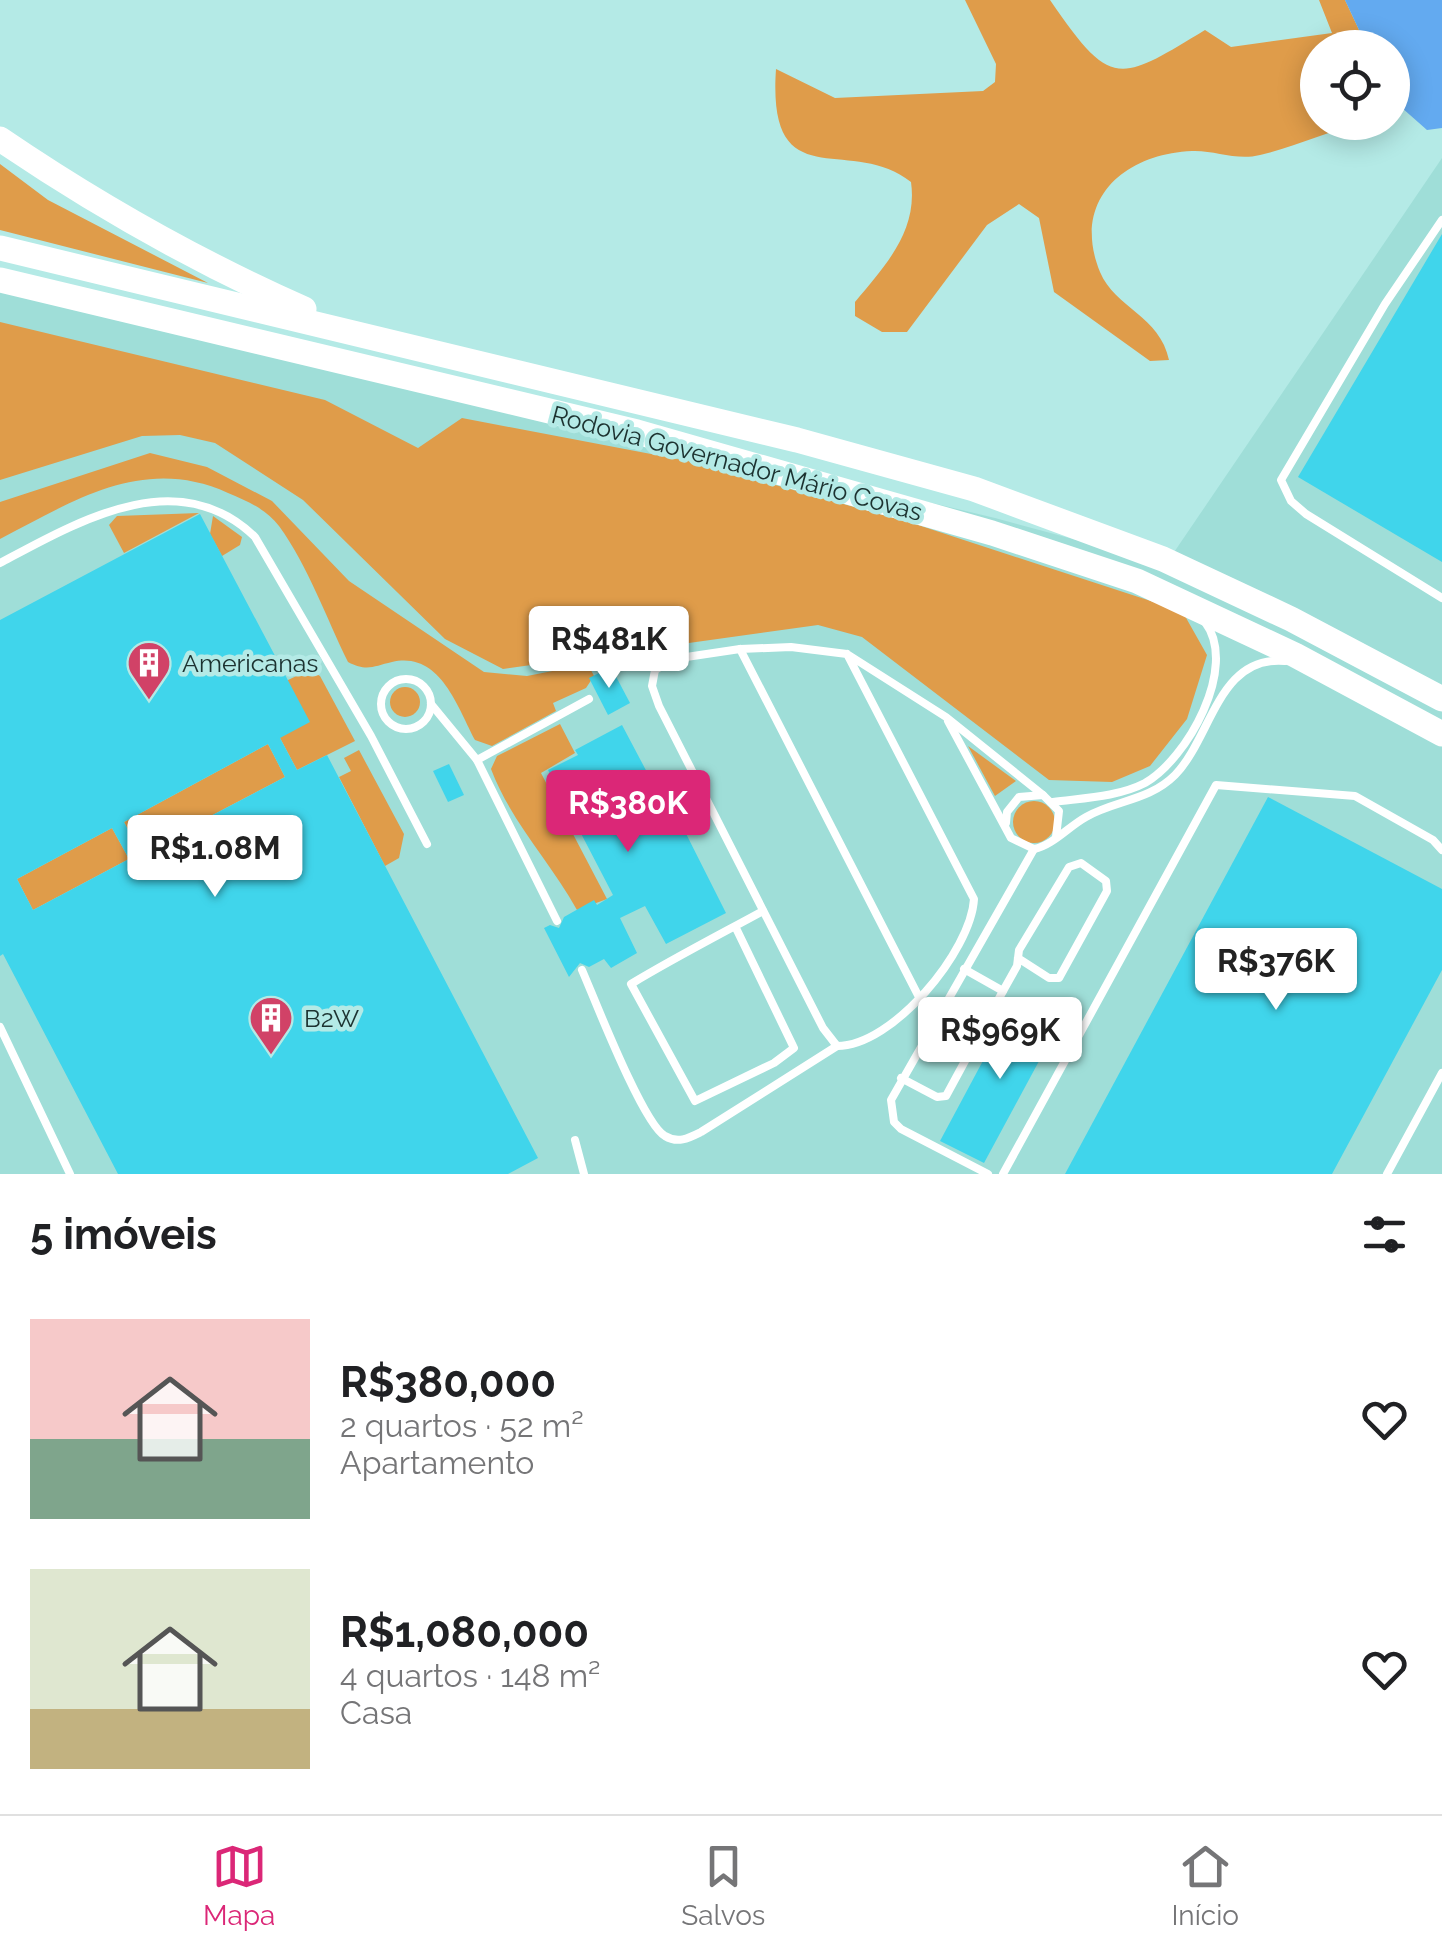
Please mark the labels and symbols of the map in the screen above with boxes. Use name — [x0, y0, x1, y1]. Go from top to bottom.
street label: Rodovia Governador Mário Covas — [548, 399, 926, 527]
pin: R$481K — [528, 606, 690, 691]
building icon: Americanas — [126, 640, 172, 701]
place label: Americanas — [182, 648, 318, 678]
pin: R$380K — [547, 770, 709, 855]
pin: R$1.08M — [123, 815, 307, 900]
pin: R$376K — [1195, 928, 1357, 1013]
building icon: B2W — [248, 995, 294, 1056]
pin: R$969K — [919, 997, 1081, 1082]
place label: B2W — [304, 1003, 359, 1033]

